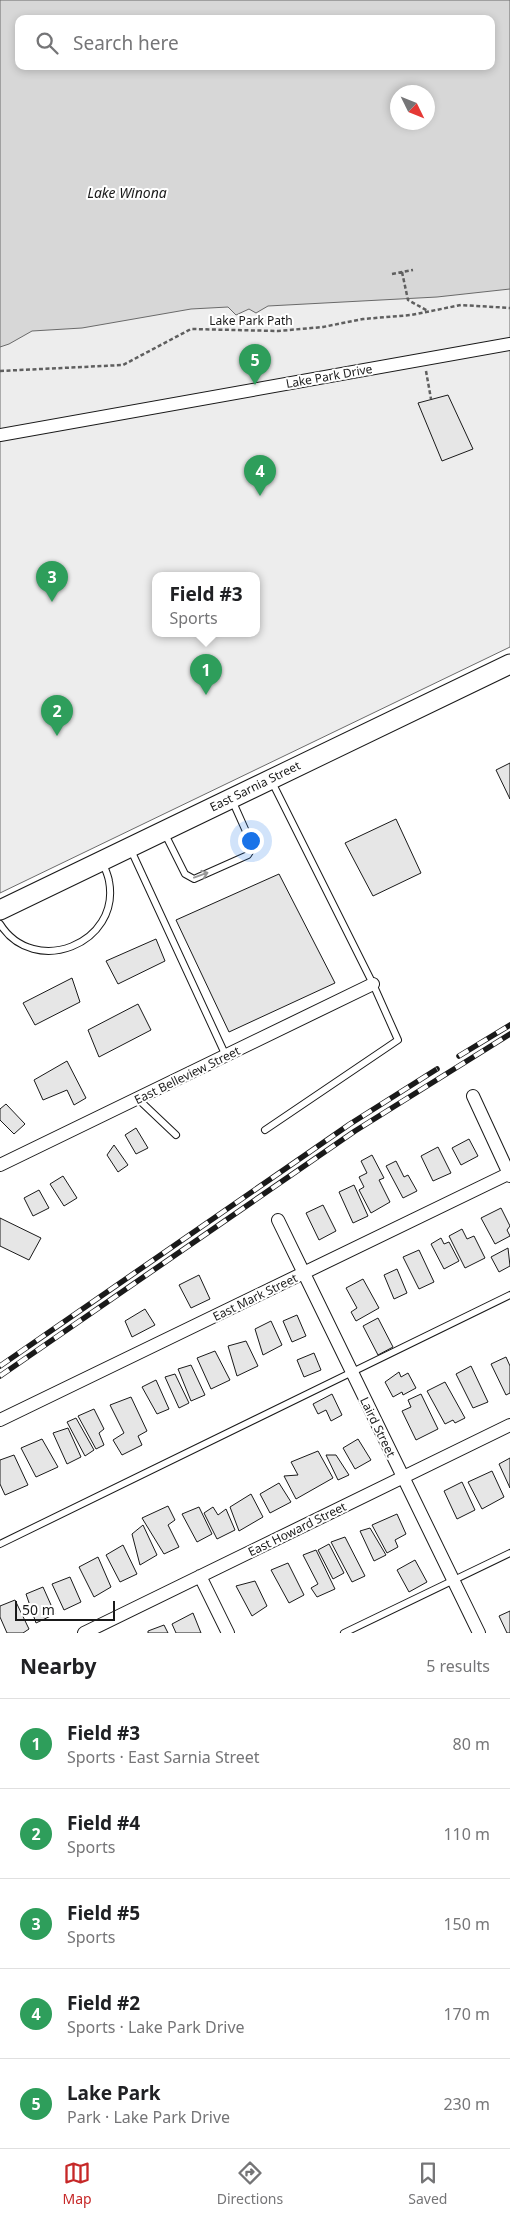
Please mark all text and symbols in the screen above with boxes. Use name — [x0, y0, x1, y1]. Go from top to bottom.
search box — [15, 15, 495, 70]
icon: search — [33, 29, 61, 57]
text: Search here — [73, 30, 179, 56]
north arrow — [390, 85, 435, 130]
water label: Lake Winona — [87, 183, 167, 202]
street label: Lake Park Path — [209, 312, 293, 329]
pin: 5 — [239, 344, 271, 385]
street label: Lake Park Drive — [284, 360, 374, 392]
pin: 4 — [244, 455, 276, 496]
pin: 3 — [36, 561, 68, 602]
popup — [152, 572, 260, 637]
text: Field #3 — [169, 581, 243, 607]
text: Sports — [169, 607, 218, 629]
pin: 1 — [190, 654, 222, 695]
pin: 2 — [41, 695, 73, 736]
street label: East Sarnia Street — [207, 756, 304, 815]
your location — [238, 828, 264, 854]
one-way arrow — [193, 870, 208, 879]
street label: East Belleview Street — [131, 1042, 243, 1108]
street label: East Mark Street — [210, 1269, 301, 1325]
street label: Laird Street — [356, 1394, 400, 1460]
street label: East Howard Street — [245, 1498, 350, 1560]
scale bar — [15, 1598, 115, 1621]
text: 50 m — [22, 1600, 55, 1619]
text: Nearby — [20, 1652, 96, 1680]
text: 5 results — [426, 1655, 490, 1677]
text: Field #3 — [67, 1720, 140, 1746]
text: 1 — [31, 1733, 41, 1755]
text: 80 m — [453, 1733, 490, 1755]
text: Sports · East Sarnia Street — [67, 1746, 260, 1768]
text: Field #4 — [67, 1810, 140, 1836]
text: 2 — [31, 1823, 41, 1845]
text: 110 m — [443, 1823, 490, 1845]
text: Sports — [67, 1836, 115, 1858]
text: Field #5 — [67, 1900, 140, 1926]
text: 3 — [31, 1913, 41, 1935]
text: 150 m — [443, 1913, 490, 1935]
text: Sports — [67, 1926, 115, 1948]
text: Field #2 — [67, 1990, 140, 2016]
text: 4 — [31, 2003, 41, 2025]
text: 170 m — [443, 2003, 490, 2025]
text: Sports · Lake Park Drive — [67, 2016, 245, 2038]
text: Lake Park — [67, 2080, 161, 2106]
text: 5 — [31, 2093, 41, 2115]
text: 230 m — [443, 2093, 490, 2115]
text: Park · Lake Park Drive — [67, 2106, 230, 2128]
tab: Map — [63, 2159, 92, 2208]
tab: Directions — [217, 2159, 283, 2208]
tab: Saved — [408, 2159, 447, 2208]

